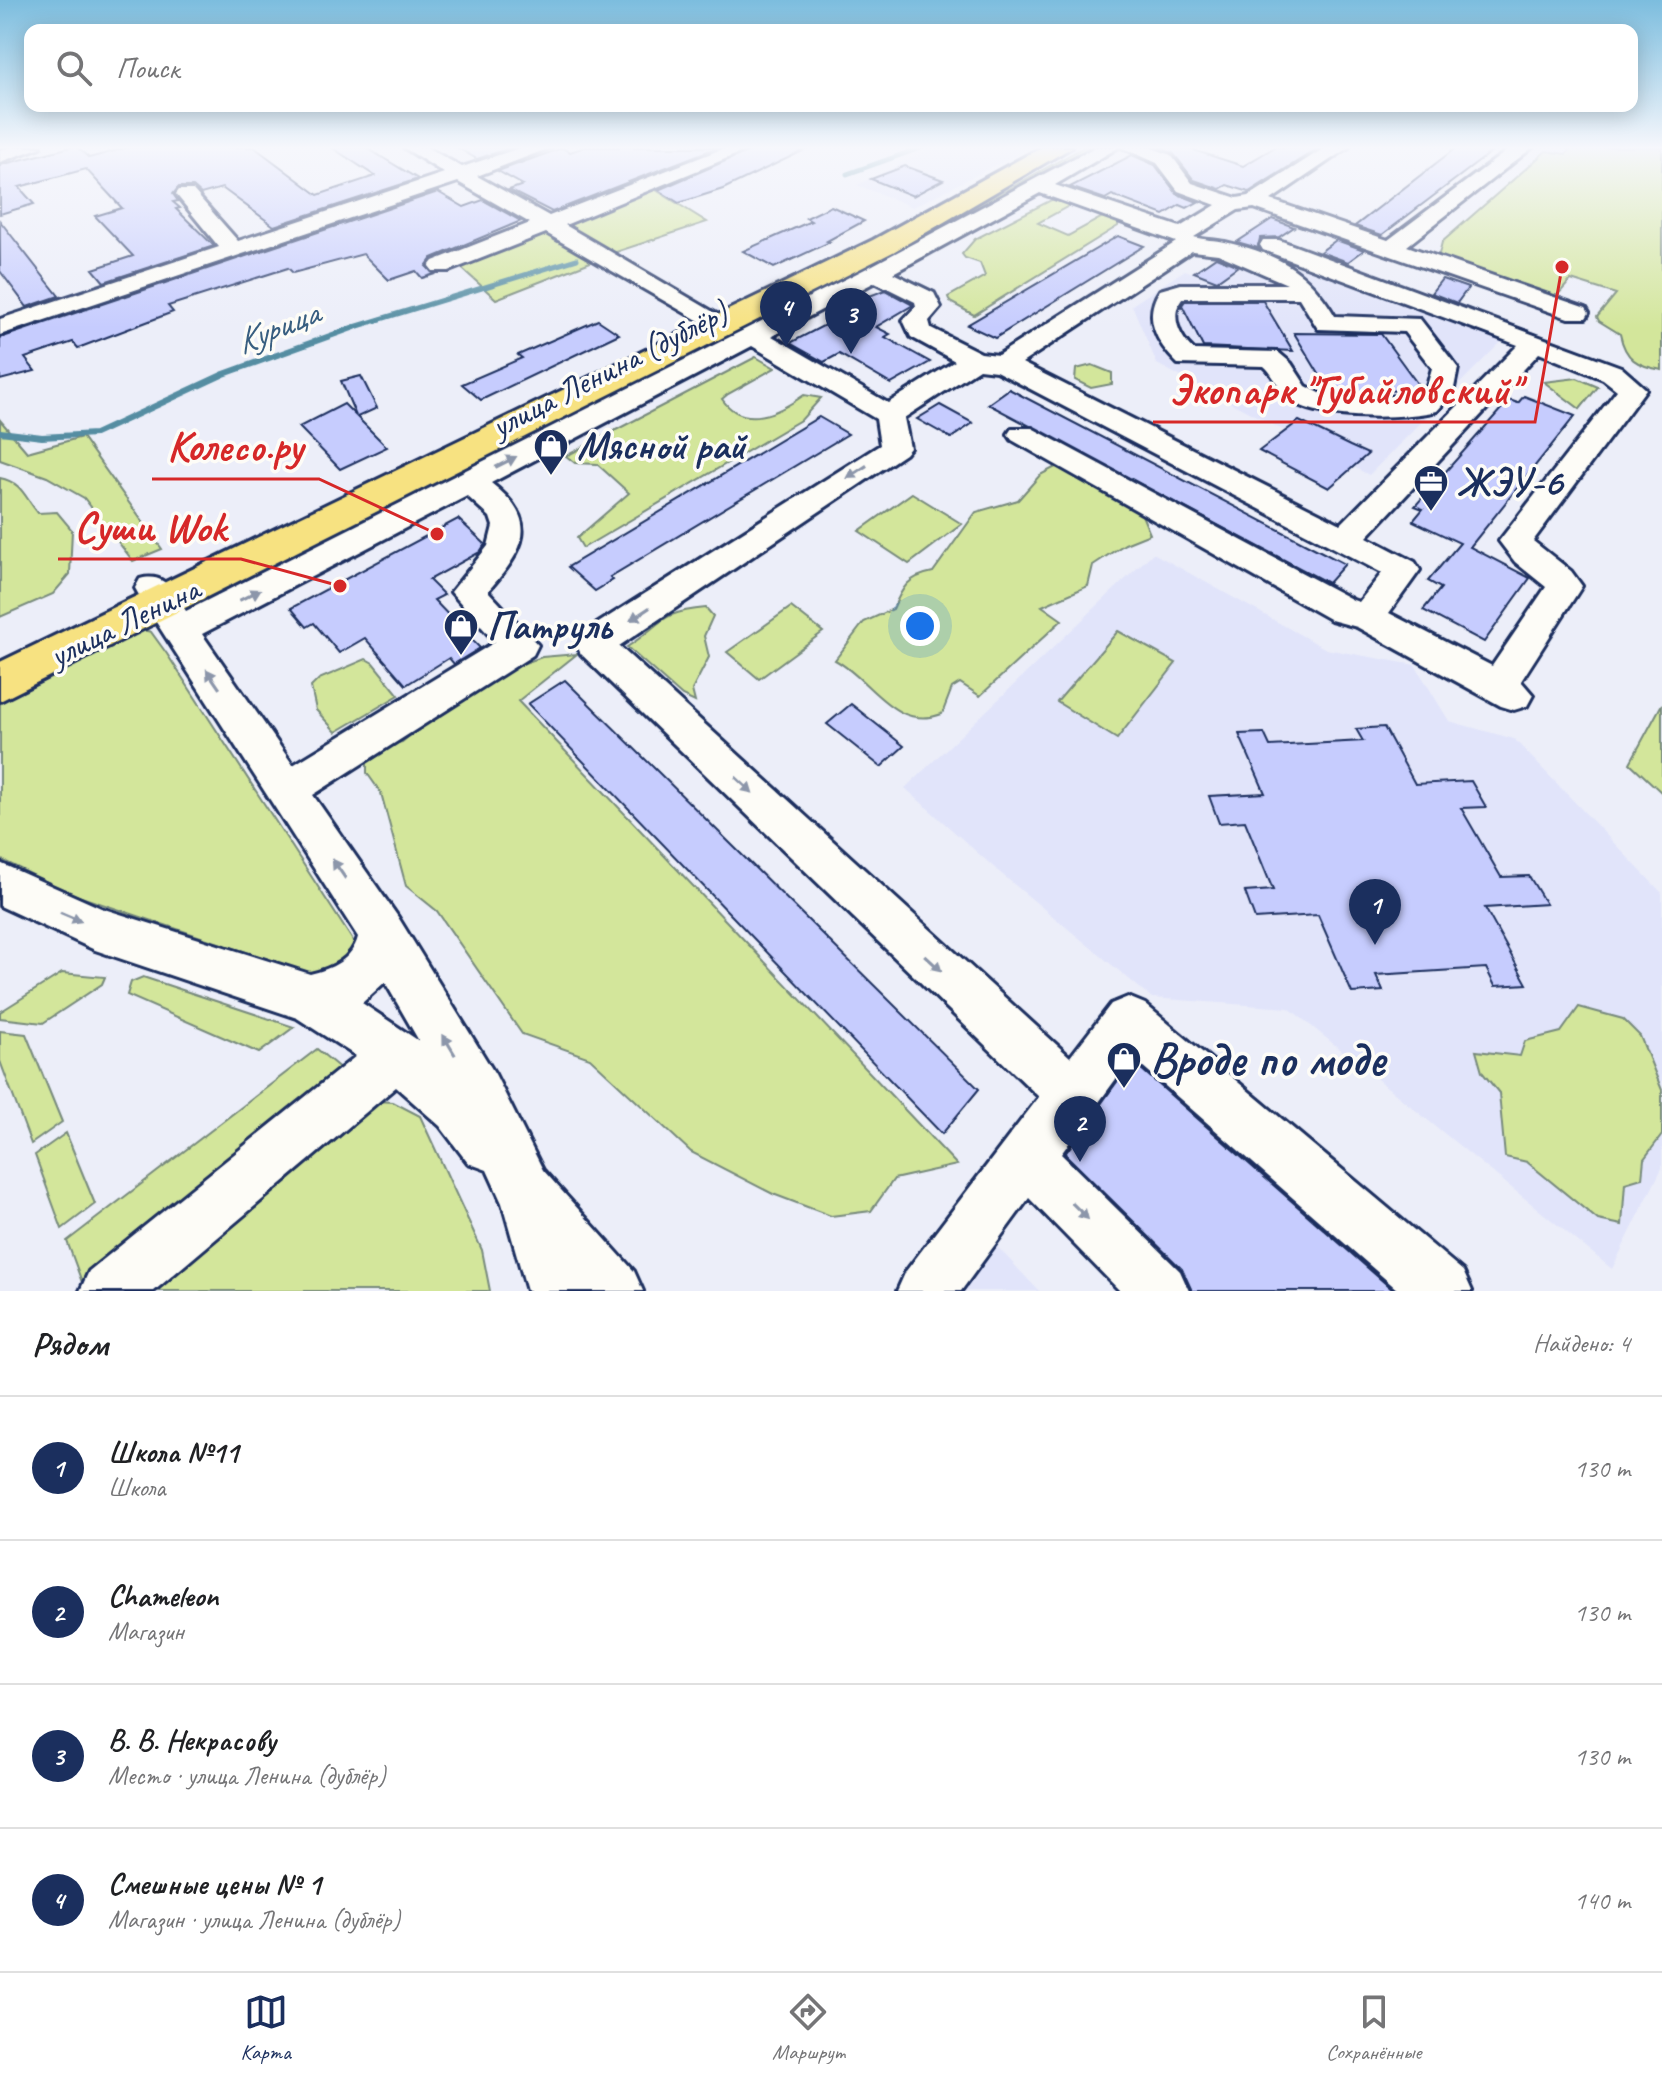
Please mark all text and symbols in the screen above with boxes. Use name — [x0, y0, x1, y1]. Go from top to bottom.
search box — [24, 24, 1638, 112]
icon: search — [52, 46, 96, 90]
text: Поиск — [116, 49, 179, 87]
pin: 4 — [760, 281, 812, 347]
water label: Курица — [229, 288, 329, 364]
pin: 3 — [825, 288, 877, 354]
street label: улица Ленина (дублёр) — [482, 290, 736, 448]
callout: Экопарк "Губайловский" — [1153, 356, 1535, 422]
text: Экопарк "Губайловский" — [1169, 364, 1528, 417]
callout: Колесо.ру — [152, 413, 319, 479]
text: Колесо.ру — [167, 420, 306, 473]
place label: Мясной рай — [577, 421, 749, 471]
shop icon: Мясной рай — [532, 427, 570, 477]
one-way arrow — [494, 456, 517, 469]
place label: ЖЭУ-6 — [1457, 457, 1565, 507]
office icon: ЖЭУ-6 — [1412, 463, 1450, 513]
one-way arrow — [847, 464, 868, 479]
callout: Суши Wok — [58, 493, 241, 559]
text: Суши Wok — [74, 501, 230, 554]
street label: улица Ленина — [40, 566, 209, 678]
one-way arrow — [238, 588, 261, 601]
place label: Патруль — [487, 601, 614, 651]
your location — [900, 606, 940, 646]
shop icon: Патруль — [442, 607, 480, 657]
one-way arrow — [629, 607, 650, 622]
one-way arrow — [206, 668, 221, 689]
one-way arrow — [734, 775, 753, 793]
one-way arrow — [331, 858, 346, 879]
pin: 1 — [1349, 879, 1401, 945]
one-way arrow — [59, 911, 83, 924]
one-way arrow — [923, 953, 942, 971]
place label: Вроде по моде — [1150, 1029, 1388, 1089]
one-way arrow — [442, 1034, 456, 1056]
shop icon: Вроде по моде — [1105, 1040, 1143, 1090]
pin: 2 — [1054, 1096, 1106, 1162]
one-way arrow — [1070, 1201, 1089, 1220]
text: Рядом — [32, 1322, 108, 1365]
text: Найдено: 4 — [1533, 1327, 1630, 1360]
text: Школа №11 — [108, 1433, 239, 1471]
text: 1 — [52, 1452, 64, 1485]
text: 130 m — [1574, 1452, 1630, 1485]
text: Школа — [108, 1471, 165, 1504]
text: Chameleon — [108, 1577, 218, 1615]
text: 2 — [52, 1596, 64, 1629]
text: 130 m — [1574, 1596, 1630, 1629]
text: Магазин — [108, 1615, 184, 1648]
text: В. В. Некрасову — [108, 1721, 275, 1759]
text: 3 — [52, 1740, 64, 1773]
text: 130 m — [1574, 1740, 1630, 1773]
text: Место · улица Ленина (дублёр) — [108, 1759, 386, 1792]
text: Смешные цены № 1 — [108, 1865, 321, 1903]
text: 4 — [52, 1884, 64, 1917]
text: 140 m — [1574, 1884, 1630, 1917]
text: Магазин · улица Ленина (дублёр) — [108, 1903, 400, 1936]
tab: Карта — [241, 1990, 291, 2066]
tab: Маршрут — [772, 1990, 845, 2066]
tab: Сохранённые — [1326, 1990, 1421, 2066]

